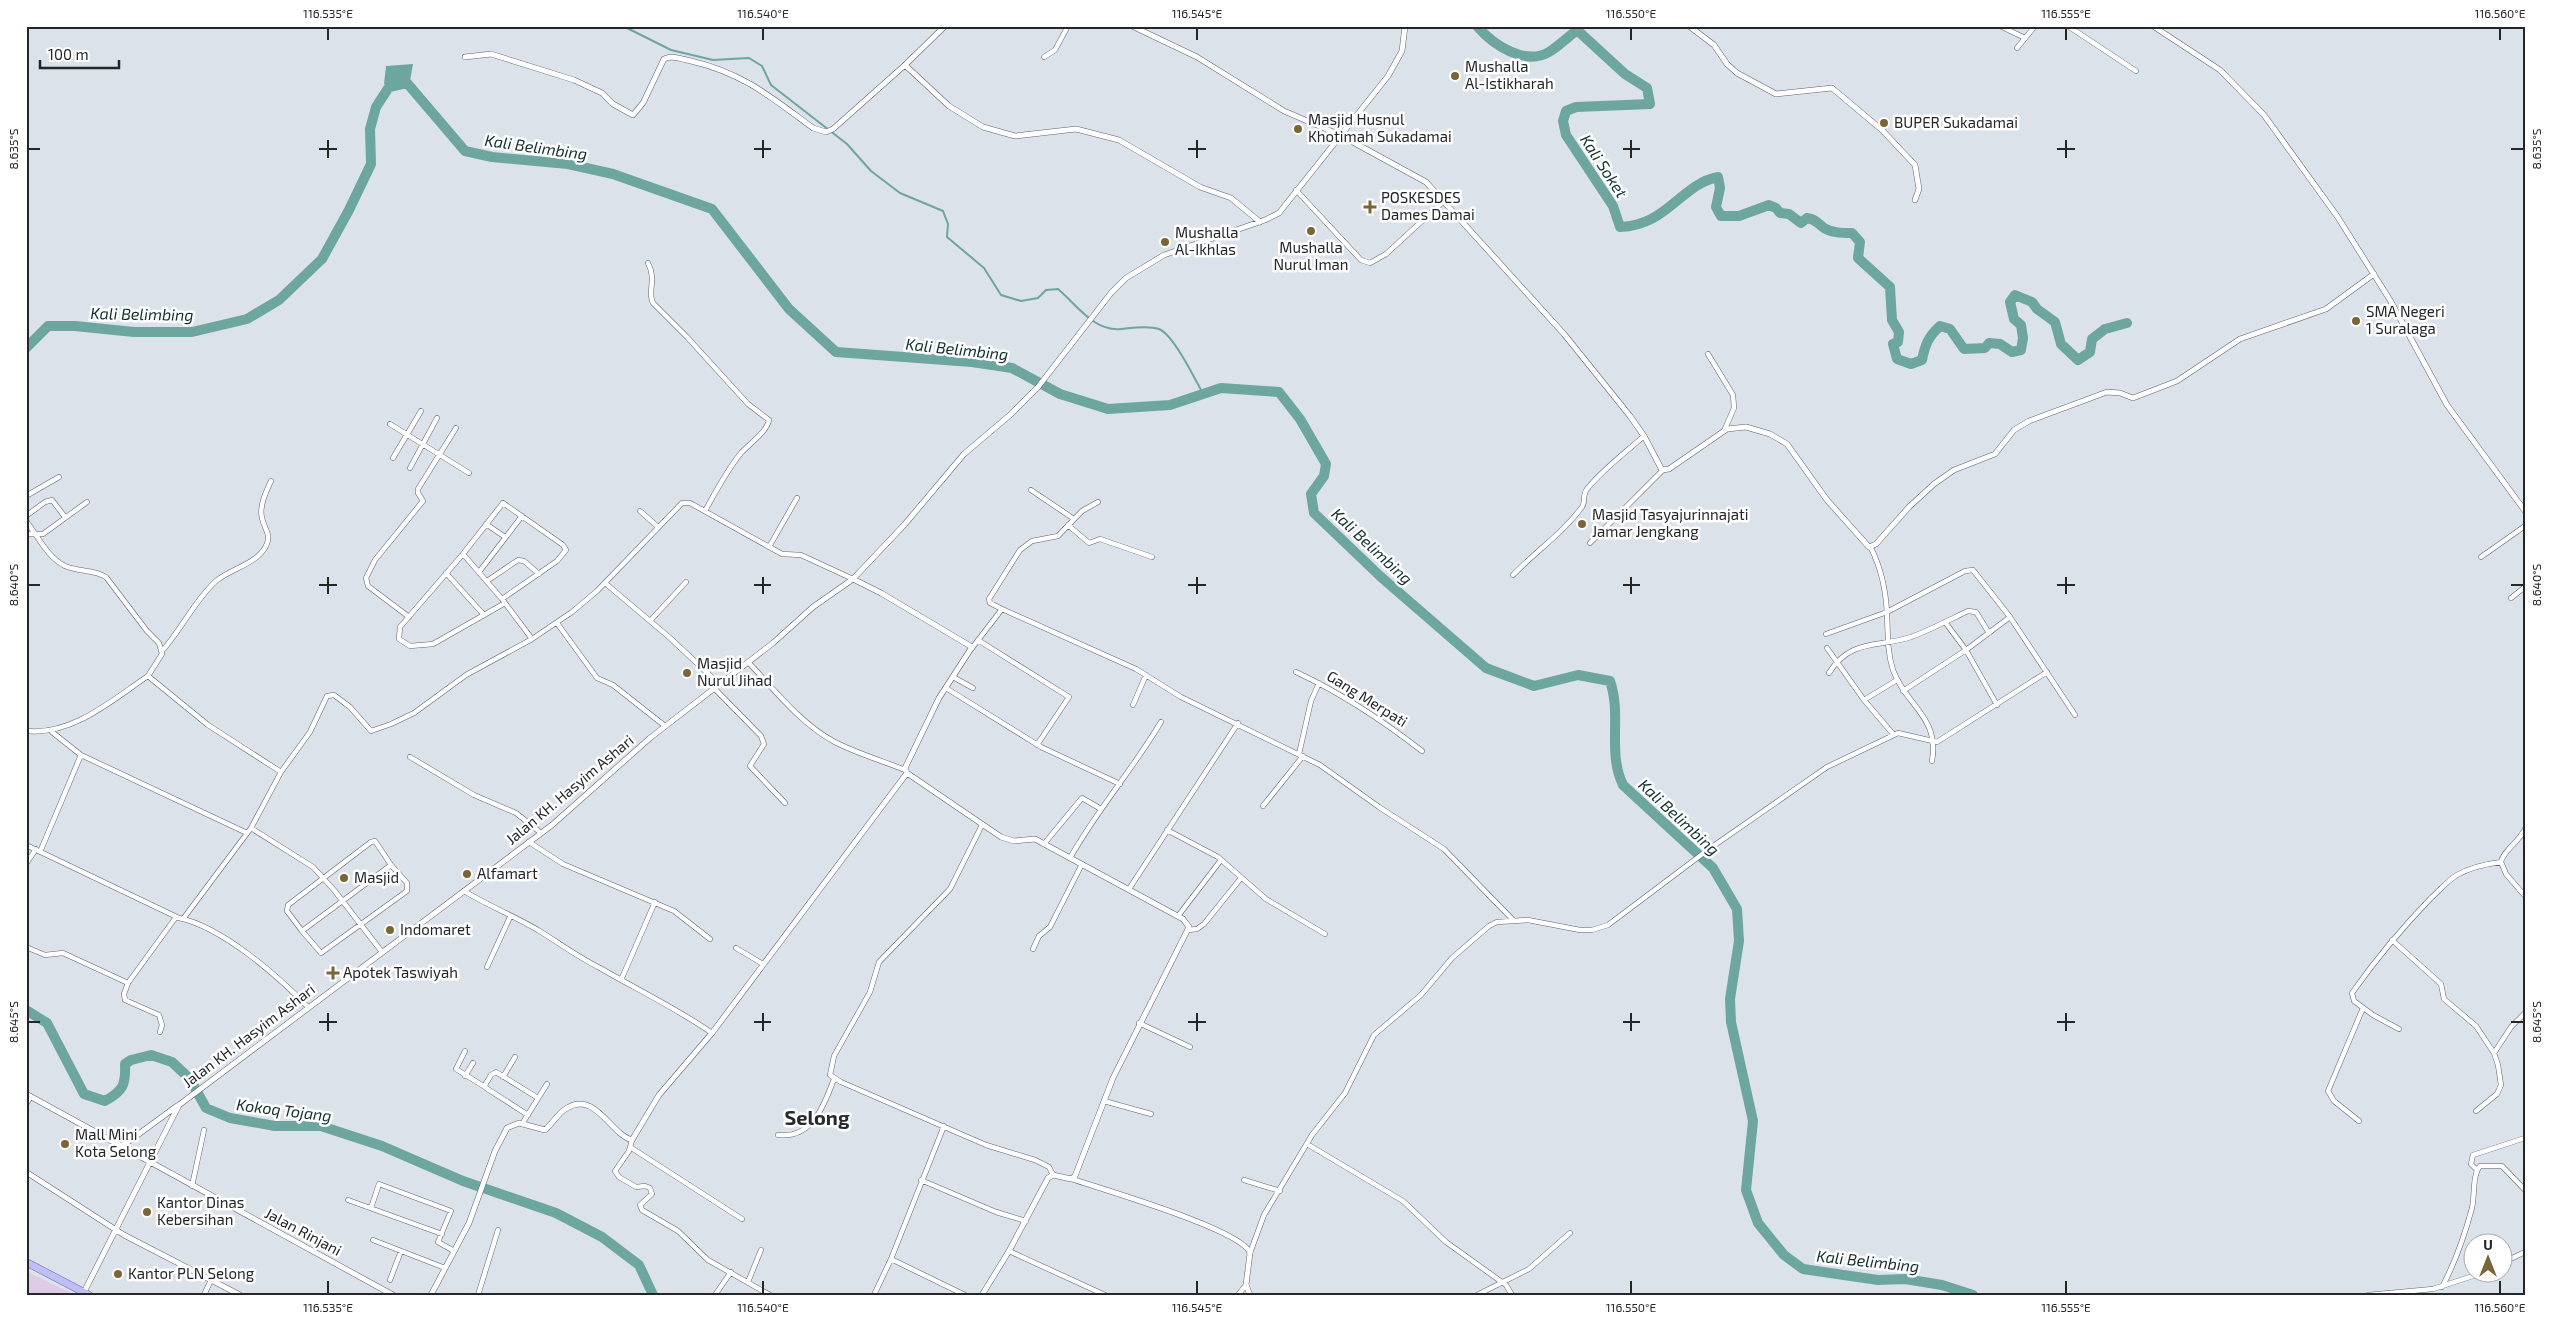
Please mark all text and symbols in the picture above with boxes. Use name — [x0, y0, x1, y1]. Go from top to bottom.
text: 116.535°E — [303, 6, 353, 20]
text: 116.540°E — [737, 6, 789, 20]
text: 116.545°E — [1172, 6, 1223, 20]
text: 116.550°E — [1606, 6, 1656, 20]
text: 116.555°E — [2041, 6, 2091, 20]
text: 116.560°E — [2475, 6, 2526, 20]
scale bar — [40, 38, 119, 70]
text: 100 m — [48, 45, 89, 63]
place label: Mushalla Al-Istikharah — [1465, 57, 1554, 92]
marker: Mushalla Al-Istikharah — [1449, 70, 1461, 82]
place label: Masjid Husnul Khotimah Sukadamai — [1308, 110, 1452, 145]
place label: BUPER Sukadamai — [1894, 113, 2018, 131]
marker: BUPER Sukadamai — [1878, 117, 1890, 129]
marker: Masjid Husnul Khotimah Sukadamai — [1292, 123, 1304, 135]
text: 8.635°S — [6, 128, 20, 170]
text: 8.635°S — [2529, 128, 2543, 170]
water label: Kali Belimbing — [484, 130, 588, 163]
water label: Kali Soket — [1577, 131, 1632, 202]
place label: POSKESDES Dames Damai — [1381, 188, 1475, 223]
marker: POSKESDES Dames Damai — [1363, 200, 1377, 214]
place label: Mushalla Al-Ikhlas — [1175, 223, 1238, 258]
marker: Mushalla Nurul Iman — [1305, 225, 1317, 237]
marker: Mushalla Al-Ikhlas — [1159, 236, 1171, 248]
place label: Mushalla Nurul Iman — [1273, 238, 1349, 273]
place label: SMA Negeri 1 Suralaga — [2366, 302, 2445, 337]
water label: Kali Belimbing — [90, 303, 194, 324]
marker: SMA Negeri 1 Suralaga — [2350, 315, 2362, 327]
water label: Kali Belimbing — [905, 334, 1009, 363]
water label: Kali Belimbing — [1328, 503, 1417, 588]
place label: Masjid Tasyajurinnajati Jamar Jengkang — [1592, 505, 1748, 540]
marker: Masjid Tasyajurinnajati Jamar Jengkang — [1576, 518, 1588, 530]
text: 8.640°S — [6, 563, 20, 606]
text: 8.640°S — [2529, 563, 2543, 606]
place label: Masjid Nurul Jihad — [697, 654, 772, 689]
street label: Gang Merpati — [1324, 666, 1411, 730]
marker: Masjid Nurul Jihad — [681, 667, 693, 679]
street label: Jalan KH. Hasyim Ashari — [502, 731, 637, 848]
water label: Kali Belimbing — [1635, 774, 1724, 859]
place label: Alfamart — [477, 864, 538, 882]
place label: Masjid — [354, 868, 399, 887]
marker: Alfamart — [461, 868, 473, 880]
marker: Masjid — [338, 872, 350, 884]
place label: Indomaret — [400, 920, 471, 938]
marker: Indomaret — [384, 924, 396, 936]
place label: Apotek Taswiyah — [343, 963, 458, 981]
marker: Apotek Taswiyah — [327, 967, 339, 979]
street label: Jalan KH. Hasyim Ashari — [179, 980, 318, 1091]
text: 8.645°S — [6, 1001, 20, 1043]
text: 8.645°S — [2529, 1001, 2543, 1043]
water label: Kokoq Tojang — [235, 1094, 333, 1126]
district label: Selong — [785, 1105, 850, 1129]
place label: Mall Mini Kota Selong — [75, 1125, 157, 1160]
marker: Mall Mini Kota Selong — [59, 1138, 71, 1150]
place label: Kantor Dinas Kebersihan — [157, 1193, 244, 1228]
street label: Jalan Rinjani — [262, 1203, 345, 1260]
marker: Kantor Dinas Kebersihan — [141, 1206, 153, 1218]
north arrow — [2464, 1234, 2514, 1284]
text: U — [2483, 1236, 2493, 1253]
water label: Kali Belimbing — [1816, 1246, 1920, 1275]
place label: Kantor PLN Selong — [128, 1264, 255, 1282]
marker: Kantor PLN Selong — [112, 1268, 124, 1280]
text: 116.535°E — [303, 1300, 353, 1314]
text: 116.540°E — [737, 1300, 789, 1314]
text: 116.545°E — [1172, 1300, 1223, 1314]
text: 116.550°E — [1606, 1300, 1656, 1314]
text: 116.555°E — [2041, 1300, 2091, 1314]
text: 116.560°E — [2475, 1300, 2526, 1314]

